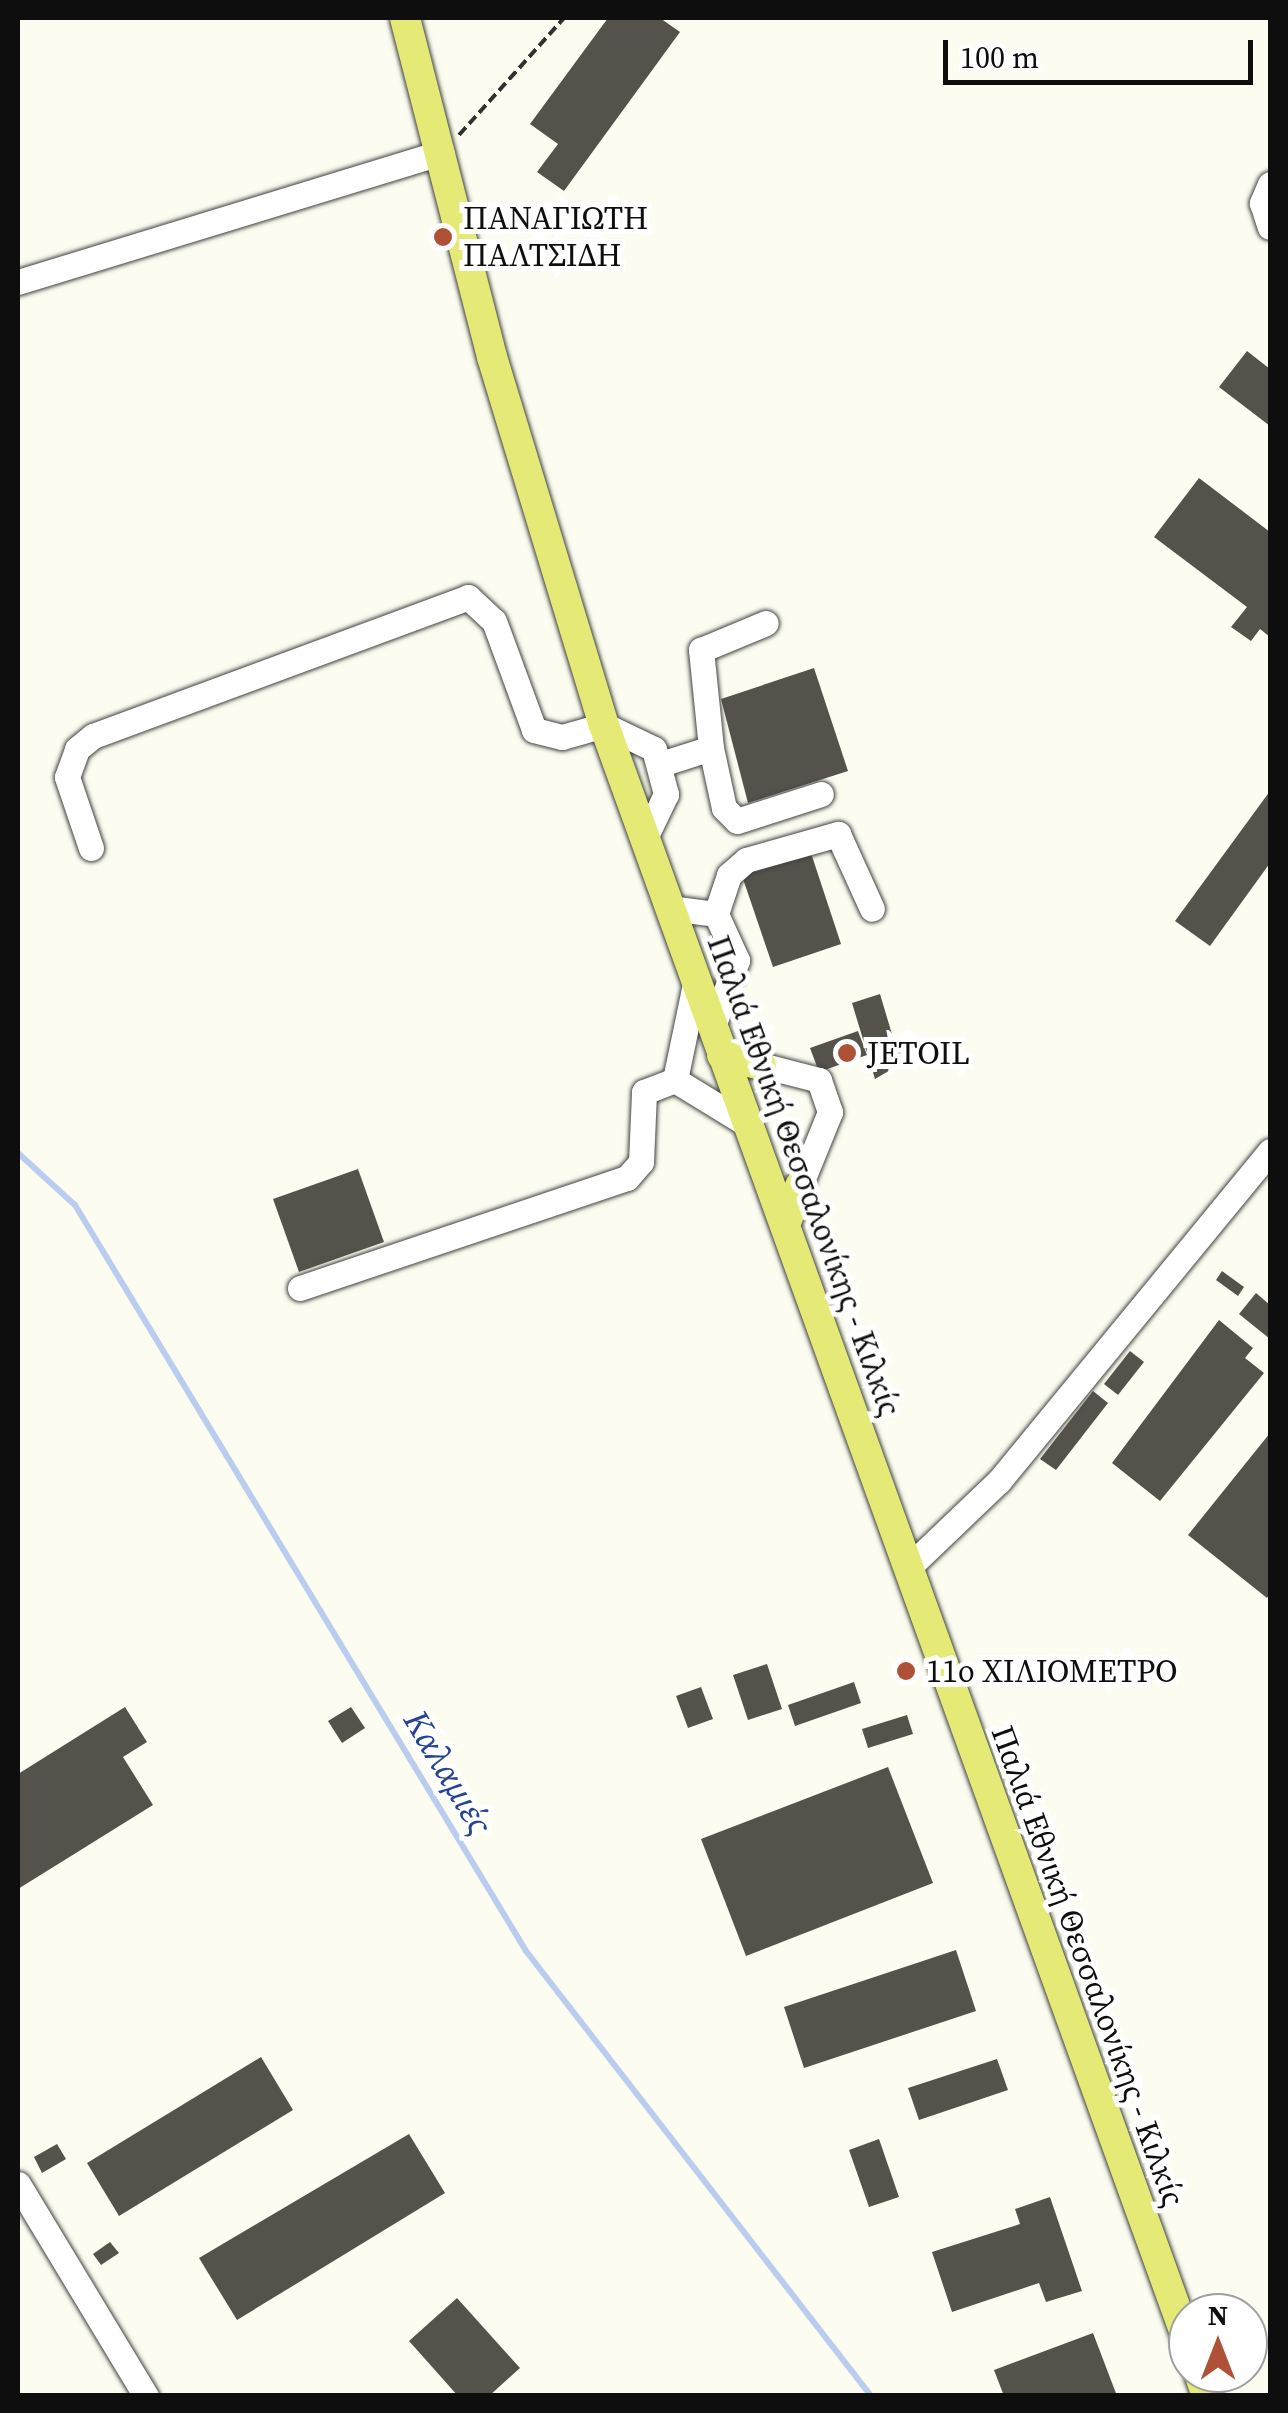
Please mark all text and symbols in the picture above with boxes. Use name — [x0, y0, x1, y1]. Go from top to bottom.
scale bar — [948, 20, 1258, 82]
text: 100 m — [960, 37, 1039, 78]
place label: ΠΑΝΑΓΙΩΤΗ ΠΑΛΤΣΙΔΗ — [463, 200, 648, 275]
marker: ΠΑΝΑΓΙΩΤΗ ΠΑΛΤΣΙΔΗ — [432, 226, 454, 248]
street label: Παλιά Εθνική Θεσσαλονίκης - Κιλκίς — [699, 930, 909, 1422]
place label: JETOIL — [867, 1034, 970, 1072]
marker: JETOIL — [836, 1042, 858, 1064]
place label: 11ο ΧΙΛΙΟΜΕΤΡΟ — [926, 1652, 1178, 1690]
marker: 11ο ΧΙΛΙΟΜΕΤΡΟ — [895, 1660, 917, 1682]
water label: Καλαμιές — [395, 1703, 501, 1841]
street label: Παλιά Εθνική Θεσσαλονίκης - Κιλκίς — [983, 1720, 1193, 2212]
north arrow — [1168, 2293, 1268, 2393]
text: N — [1208, 2296, 1228, 2334]

